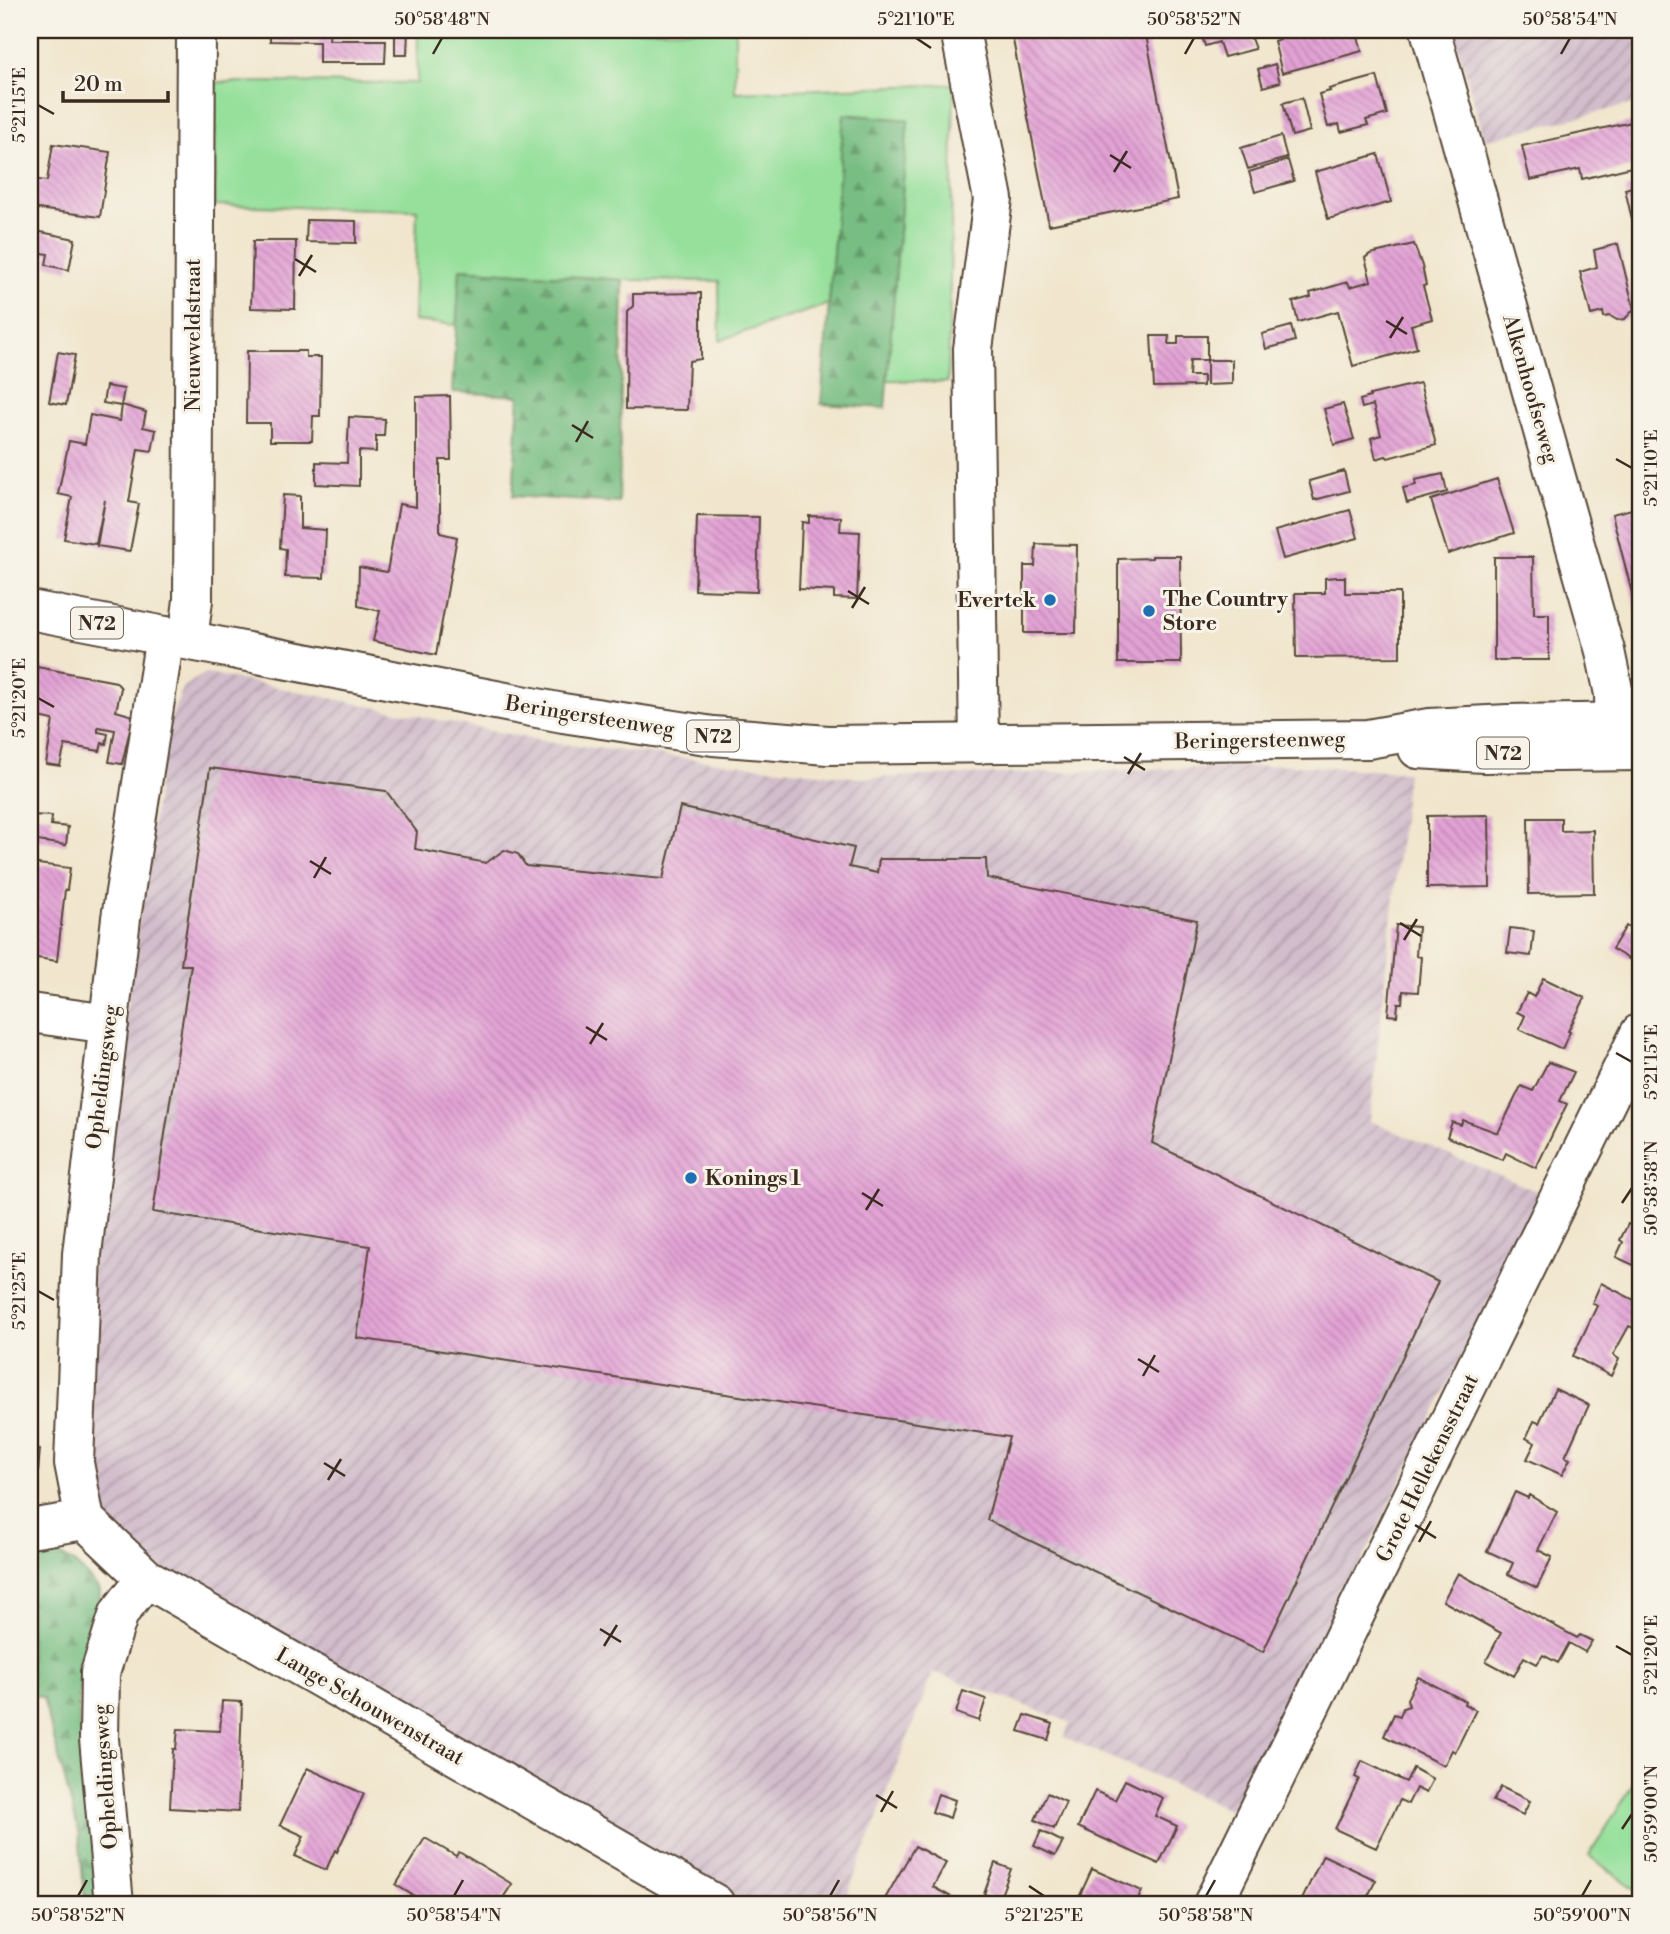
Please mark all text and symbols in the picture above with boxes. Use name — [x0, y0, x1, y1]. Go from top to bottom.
text: 50°58'48"N — [394, 8, 490, 31]
text: 5°21'10"E — [877, 8, 955, 31]
text: 50°58'52"N — [1147, 8, 1242, 31]
text: 50°58'54"N — [1523, 8, 1618, 31]
scale bar — [63, 60, 168, 104]
text: 5°21'15"E — [8, 67, 31, 143]
text: 20 m — [74, 72, 123, 98]
street label: Nieuwveldstraat — [181, 258, 207, 411]
street label: Alkenhoofseweg — [1496, 311, 1564, 467]
text: 5°21'10"E — [1640, 429, 1663, 507]
place label: The Country Store — [1163, 587, 1288, 637]
place label: Evertek — [957, 588, 1037, 614]
marker: Evertek — [1042, 592, 1058, 608]
marker: The Country Store — [1141, 603, 1157, 619]
road number: N72 — [71, 608, 123, 638]
text: 5°21'20"E — [8, 658, 31, 738]
street label: Beringersteenweg — [502, 691, 676, 743]
road number: N72 — [687, 720, 739, 751]
street label: Beringersteenweg — [1173, 727, 1346, 756]
road number: N72 — [1477, 738, 1529, 768]
street label: Opheldingsweg — [81, 1003, 125, 1151]
text: 5°21'15"E — [1640, 1024, 1663, 1100]
text: 50°58'58"N — [1640, 1140, 1663, 1235]
place label: Konings 1 — [705, 1166, 801, 1192]
marker: Konings 1 — [683, 1170, 699, 1186]
text: 5°21'25"E — [8, 1252, 31, 1330]
street label: Grote Hellekensstraat — [1371, 1370, 1485, 1567]
text: 5°21'20"E — [1640, 1615, 1663, 1695]
street label: Lange Schouwenstraat — [271, 1642, 469, 1772]
street label: Opheldingsweg — [88, 1703, 124, 1850]
text: 50°59'00"N — [1640, 1765, 1663, 1863]
text: 50°58'52"N — [31, 1904, 126, 1927]
text: 50°58'54"N — [407, 1904, 502, 1927]
text: 50°58'56"N — [783, 1904, 878, 1927]
text: 5°21'25"E — [1005, 1904, 1083, 1927]
text: 50°58'58"N — [1159, 1904, 1254, 1927]
text: 50°59'00"N — [1533, 1904, 1631, 1927]

